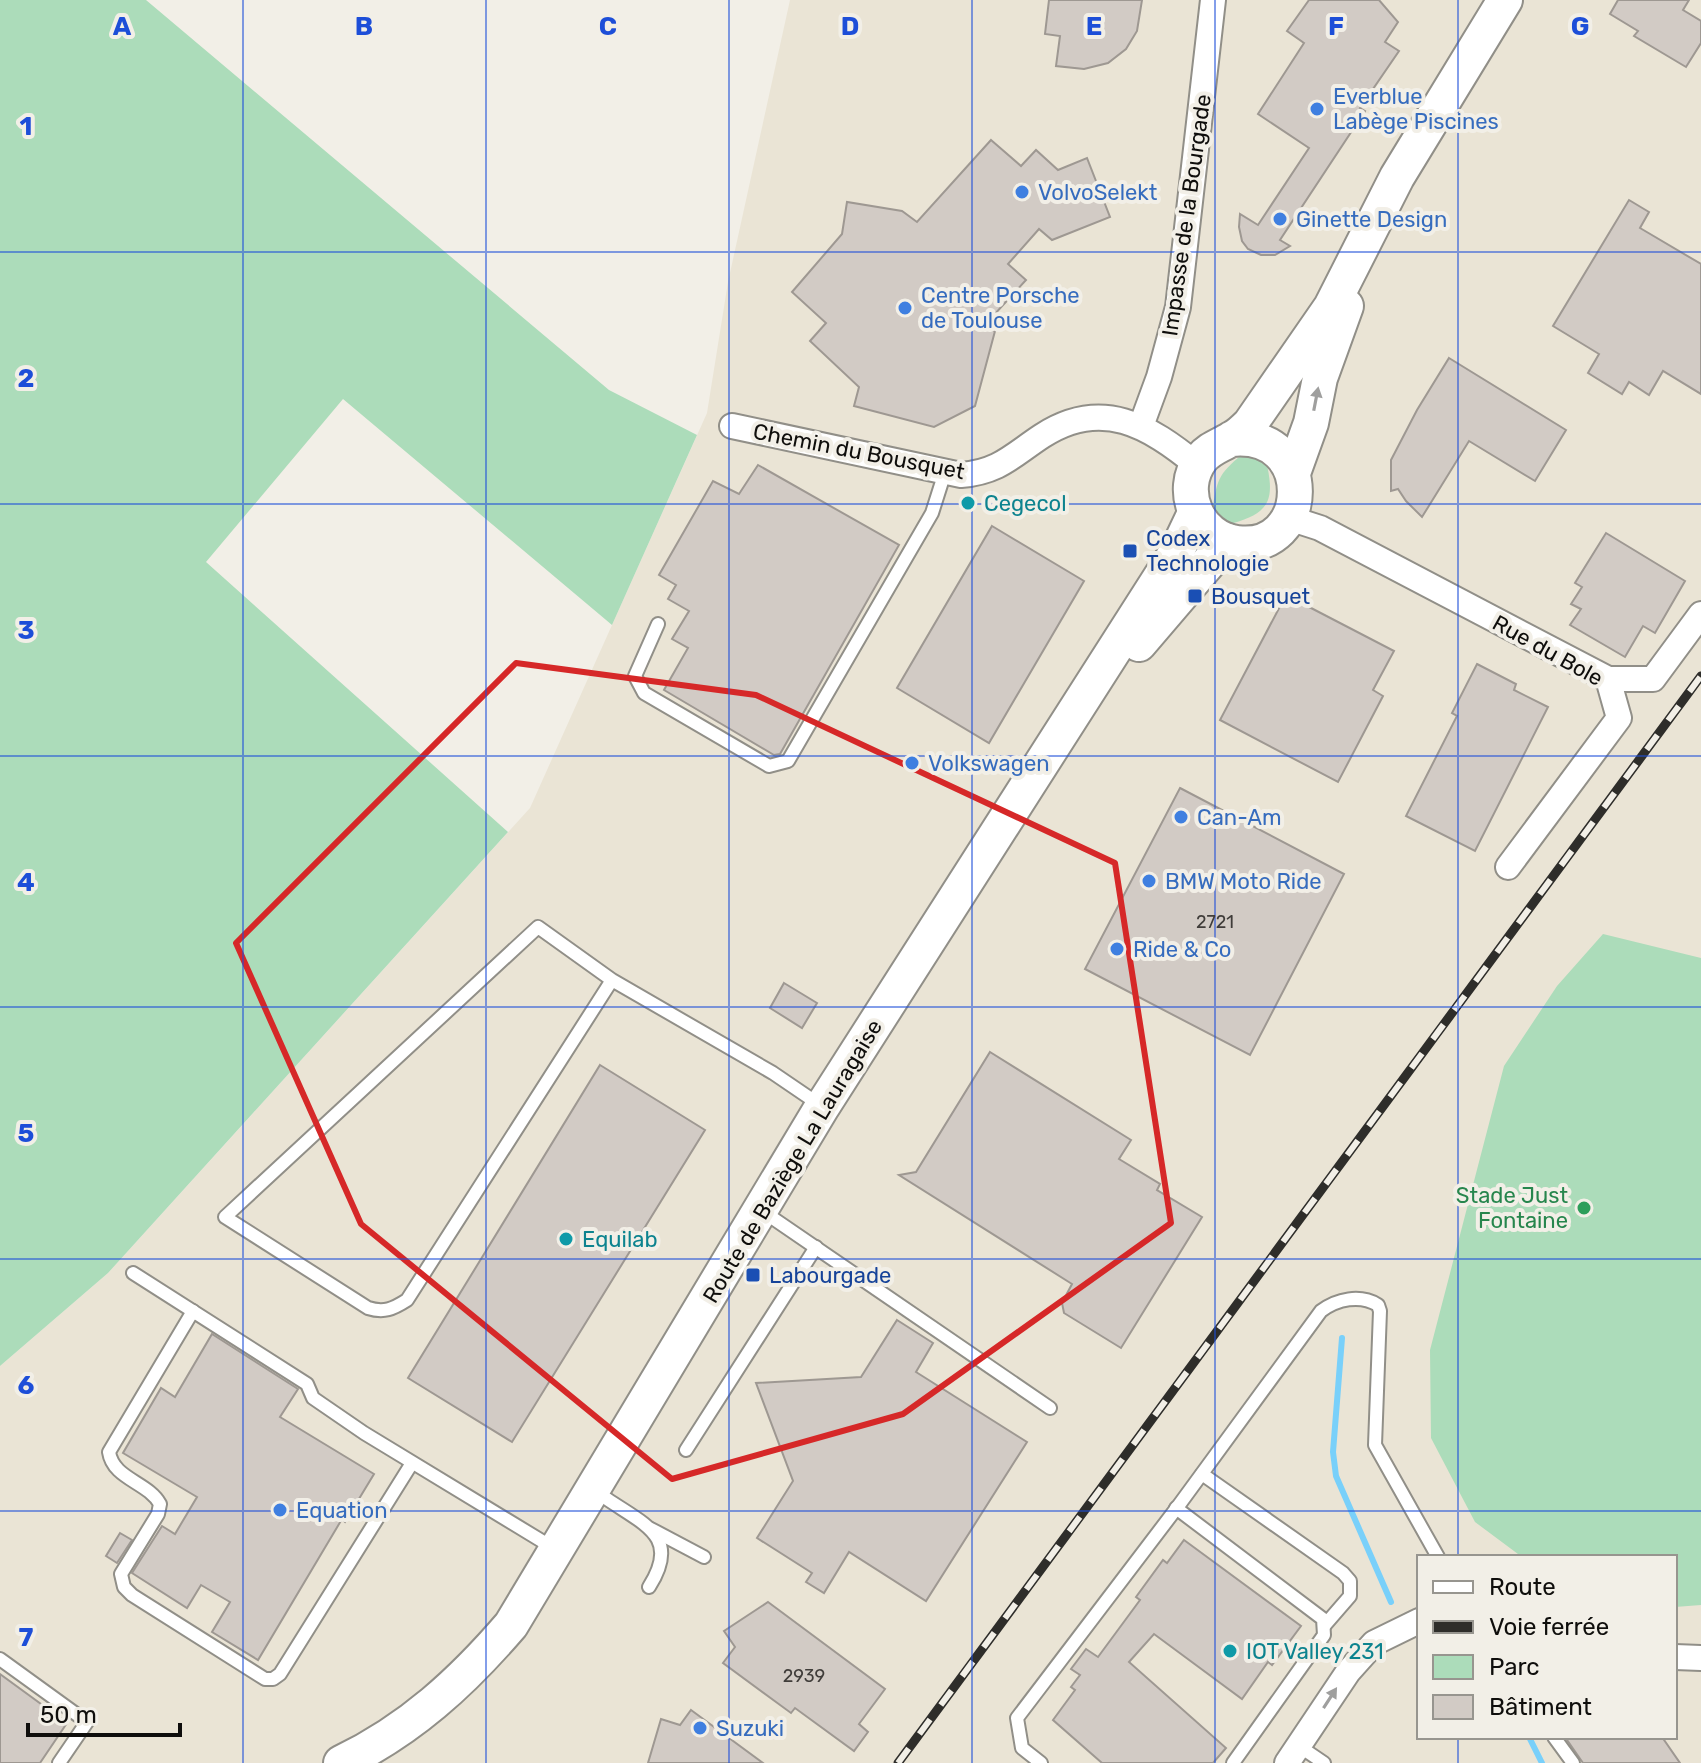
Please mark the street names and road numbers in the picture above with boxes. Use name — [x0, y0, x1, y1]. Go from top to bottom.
street label: Impasse de la Bourgade — [1156, 92, 1217, 338]
street label: Chemin du Bousquet — [751, 418, 967, 485]
street label: Rue du Bole — [1488, 609, 1608, 692]
street label: Route de Baziège La Lauragaise — [697, 1015, 888, 1308]

